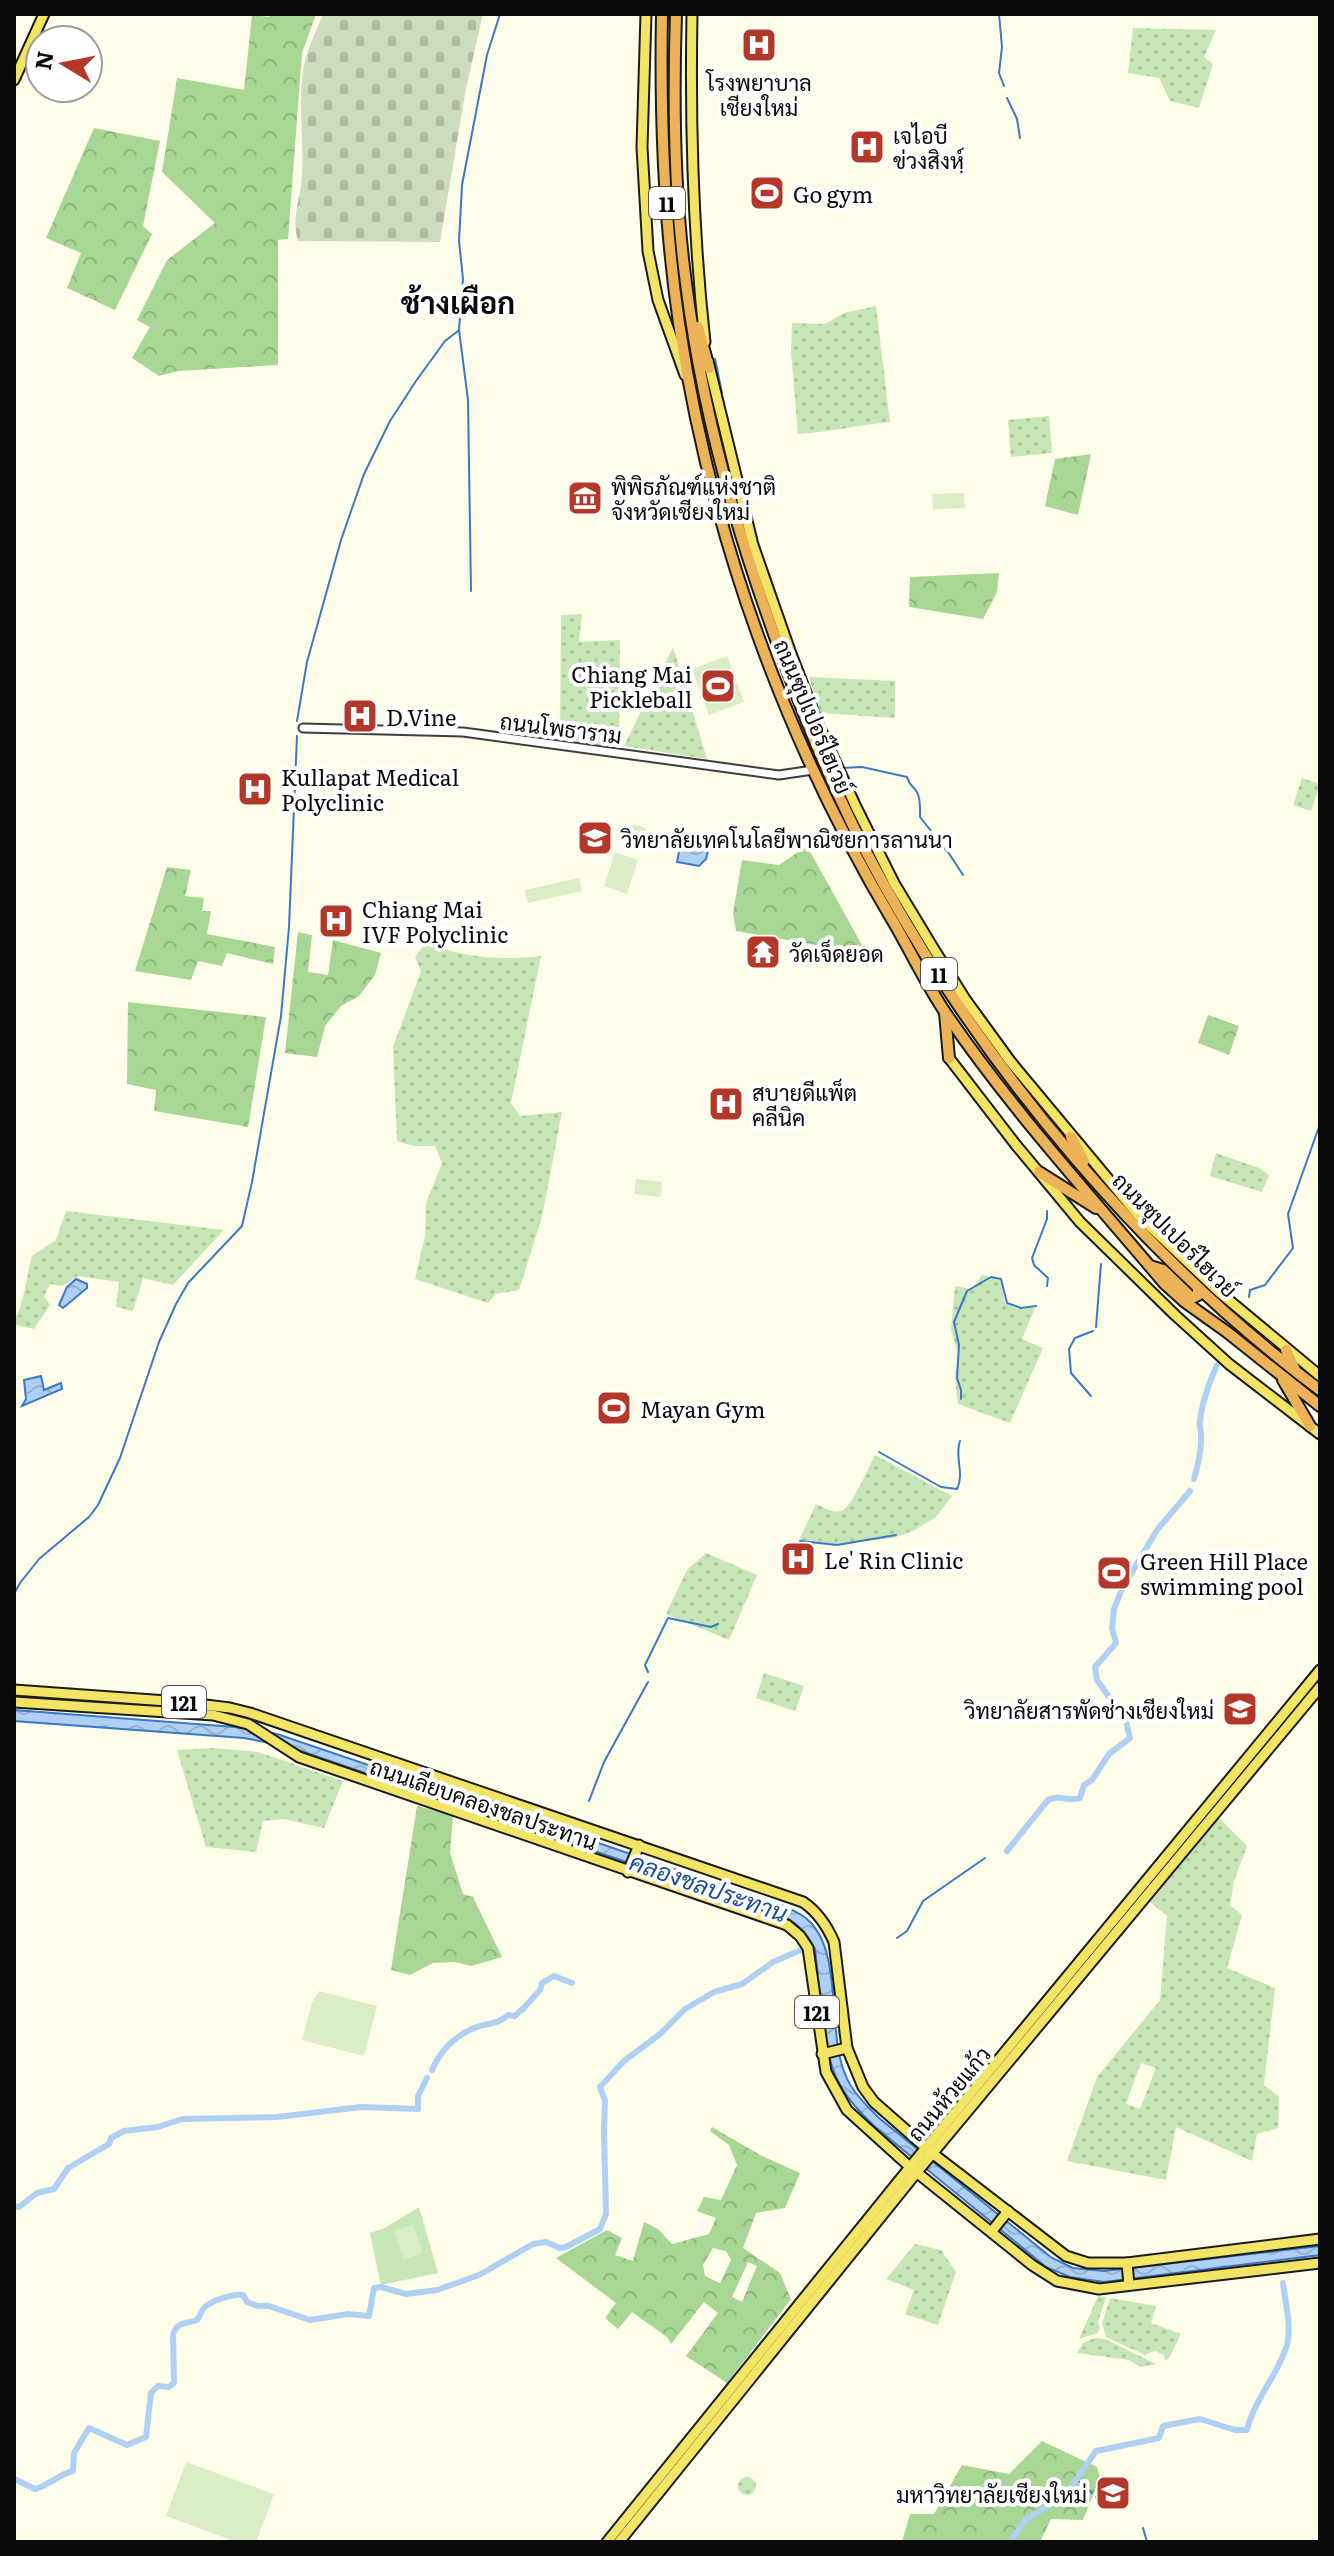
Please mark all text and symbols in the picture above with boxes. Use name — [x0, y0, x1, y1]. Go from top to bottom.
north arrow — [24, 24, 104, 104]
hospital icon: โรงพยาบาล เชียงใหม่ — [740, 26, 778, 64]
text: N — [25, 48, 61, 72]
place label: โรงพยาบาล เชียงใหม่ — [705, 65, 812, 123]
place label: เจไอบี ข่วงสิงหฺ์ — [893, 118, 964, 176]
hospital icon: เจไอบี ข่วงสิงหฺ์ — [848, 128, 886, 166]
sports icon: Go gym — [748, 174, 786, 212]
place label: Go gym — [793, 177, 873, 210]
road number: 11 — [649, 187, 685, 219]
district label: ช้างเผือก — [401, 279, 515, 323]
place label: พิพิธภัณฑ์แห่งชาติ จังหวัดเชียงใหม่ — [611, 469, 776, 527]
museum icon: พิพิธภัณฑ์แห่งชาติ จังหวัดเชียงใหม่ — [566, 479, 604, 517]
street label: ถนนซุปเปอร์ไฮเวย์ — [766, 633, 861, 799]
place label: Chiang Mai Pickleball — [571, 657, 692, 715]
sports icon: Chiang Mai Pickleball — [699, 667, 737, 705]
hospital icon: D.Vine — [341, 697, 379, 735]
place label: D.Vine — [386, 700, 456, 733]
street label: ถนนโพธาราม — [498, 703, 624, 751]
place label: Kullapat Medical Polyclinic — [281, 760, 459, 818]
hospital icon: Kullapat Medical Polyclinic — [236, 770, 274, 808]
school or university icon: วิทยาลัยเทคโนโลยีพาณิชยการลานนา — [576, 819, 614, 857]
place label: วิทยาลัยเทคโนโลยีพาณิชยการลานนา — [620, 822, 953, 855]
place label: Chiang Mai IVF Polyclinic — [362, 892, 508, 950]
hospital icon: Chiang Mai IVF Polyclinic — [317, 902, 355, 940]
temple icon: วัดเจ็ดยอด — [744, 933, 782, 971]
place label: วัดเจ็ดยอด — [789, 936, 884, 969]
road number: 11 — [921, 958, 957, 990]
place label: สบายดีแพ็ต คลีนิค — [752, 1075, 857, 1133]
hospital icon: สบายดีแพ็ต คลีนิค — [707, 1085, 745, 1123]
street label: ถนนซุปเปอร์ไฮเวย์ — [1105, 1164, 1246, 1305]
sports icon: Mayan Gym — [595, 1389, 633, 1427]
place label: Mayan Gym — [640, 1392, 765, 1425]
hospital icon: Le' Rin Clinic — [779, 1540, 817, 1578]
place label: Le' Rin Clinic — [824, 1543, 963, 1576]
place label: Green Hill Place swimming pool — [1140, 1544, 1308, 1602]
sports icon: Green Hill Place swimming pool — [1095, 1554, 1133, 1592]
road number: 121 — [162, 1686, 206, 1718]
school or university icon: วิทยาลัยสารพัดช่างเชียงใหม่ — [1221, 1690, 1259, 1728]
place label: วิทยาลัยสารพัดช่างเชียงใหม่ — [963, 1693, 1214, 1726]
street label: ถนนเลียบคลองชลประทาน — [366, 1749, 602, 1857]
water label: คลองชลประทาน — [625, 1843, 793, 1929]
road number: 121 — [795, 1996, 839, 2028]
street label: ถนนห้วยแก้ว — [898, 2038, 998, 2148]
school or university icon: มหาวิทยาลัยเชียงใหม่ — [1094, 2474, 1132, 2512]
place label: มหาวิทยาลัยเชียงใหม่ — [896, 2477, 1087, 2510]

